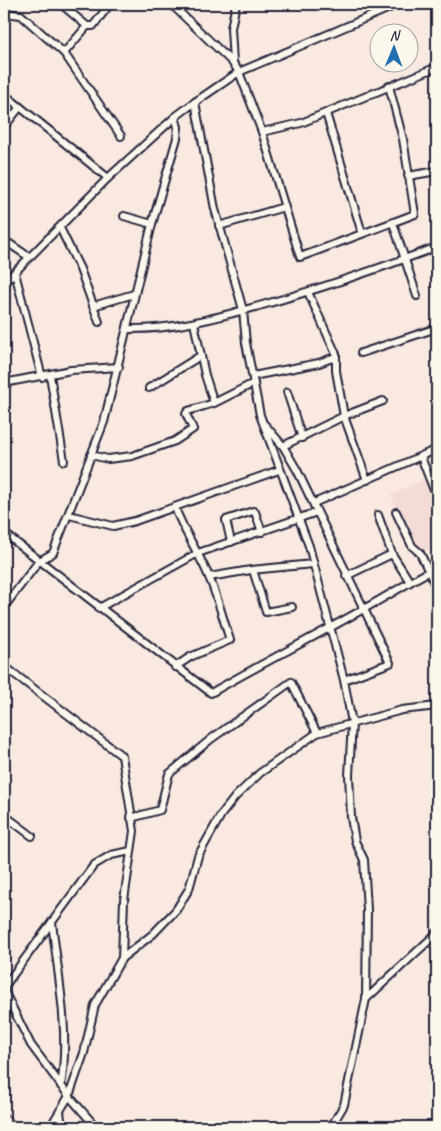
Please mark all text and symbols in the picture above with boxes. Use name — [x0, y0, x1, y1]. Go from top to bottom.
north arrow — [368, 22, 418, 72]
text: N — [390, 27, 401, 44]

